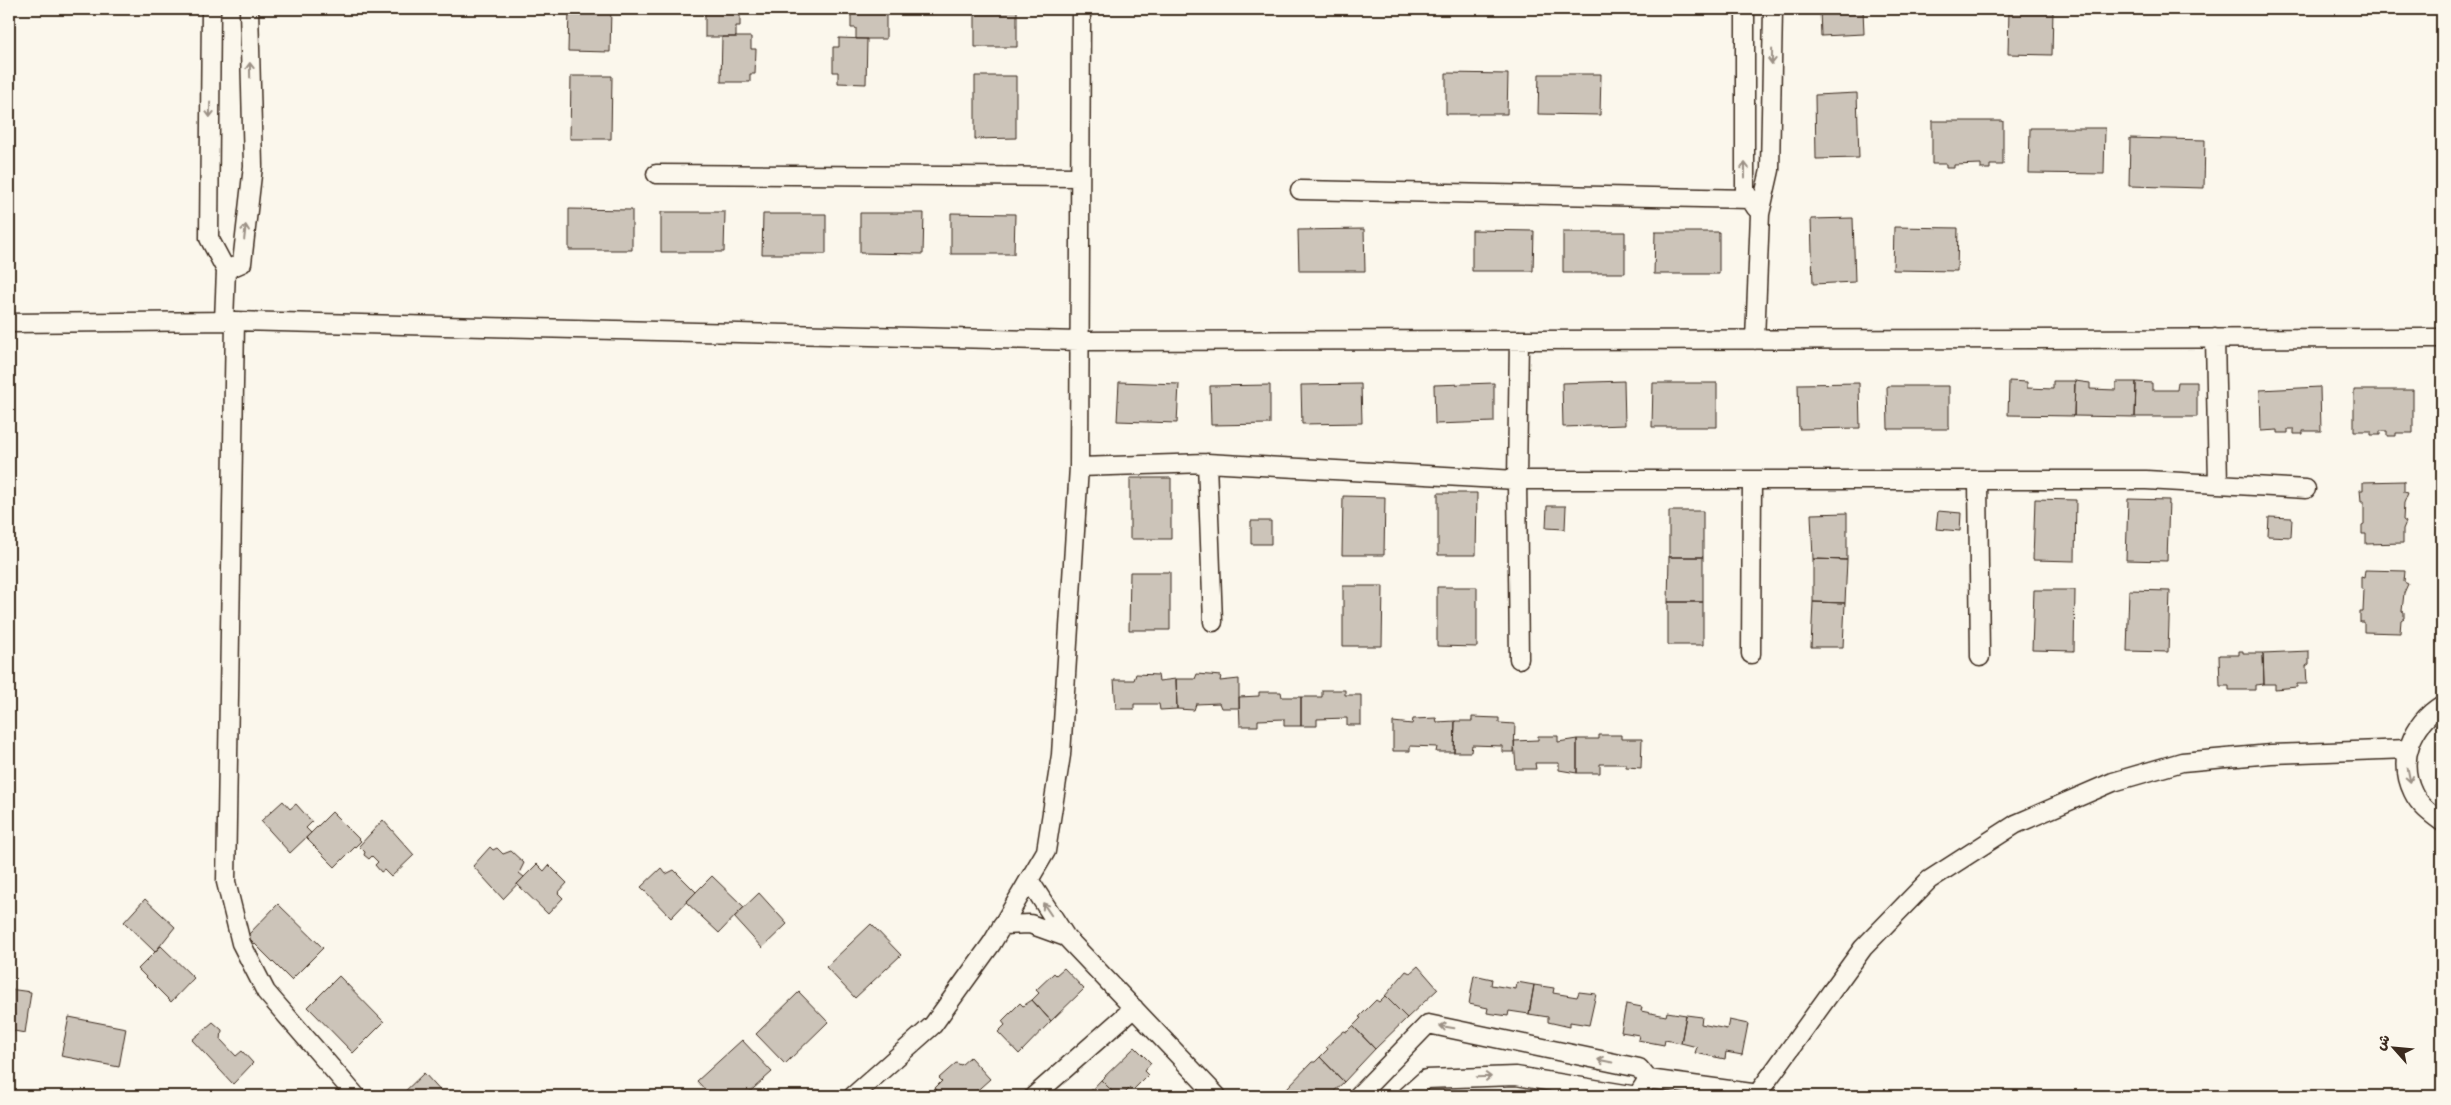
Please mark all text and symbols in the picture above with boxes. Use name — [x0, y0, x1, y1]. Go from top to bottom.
one-way arrow — [1767, 49, 1777, 65]
one-way arrow — [246, 62, 255, 78]
one-way arrow — [205, 102, 215, 118]
one-way arrow — [1740, 162, 1750, 178]
one-way arrow — [240, 224, 250, 240]
one-way arrow — [2404, 767, 2414, 783]
one-way arrow — [1042, 902, 1052, 916]
one-way arrow — [1439, 1021, 1455, 1031]
north arrow — [2368, 1022, 2418, 1072]
text: ش — [2372, 1032, 2394, 1053]
one-way arrow — [1598, 1056, 1614, 1065]
one-way arrow — [1476, 1072, 1492, 1082]

